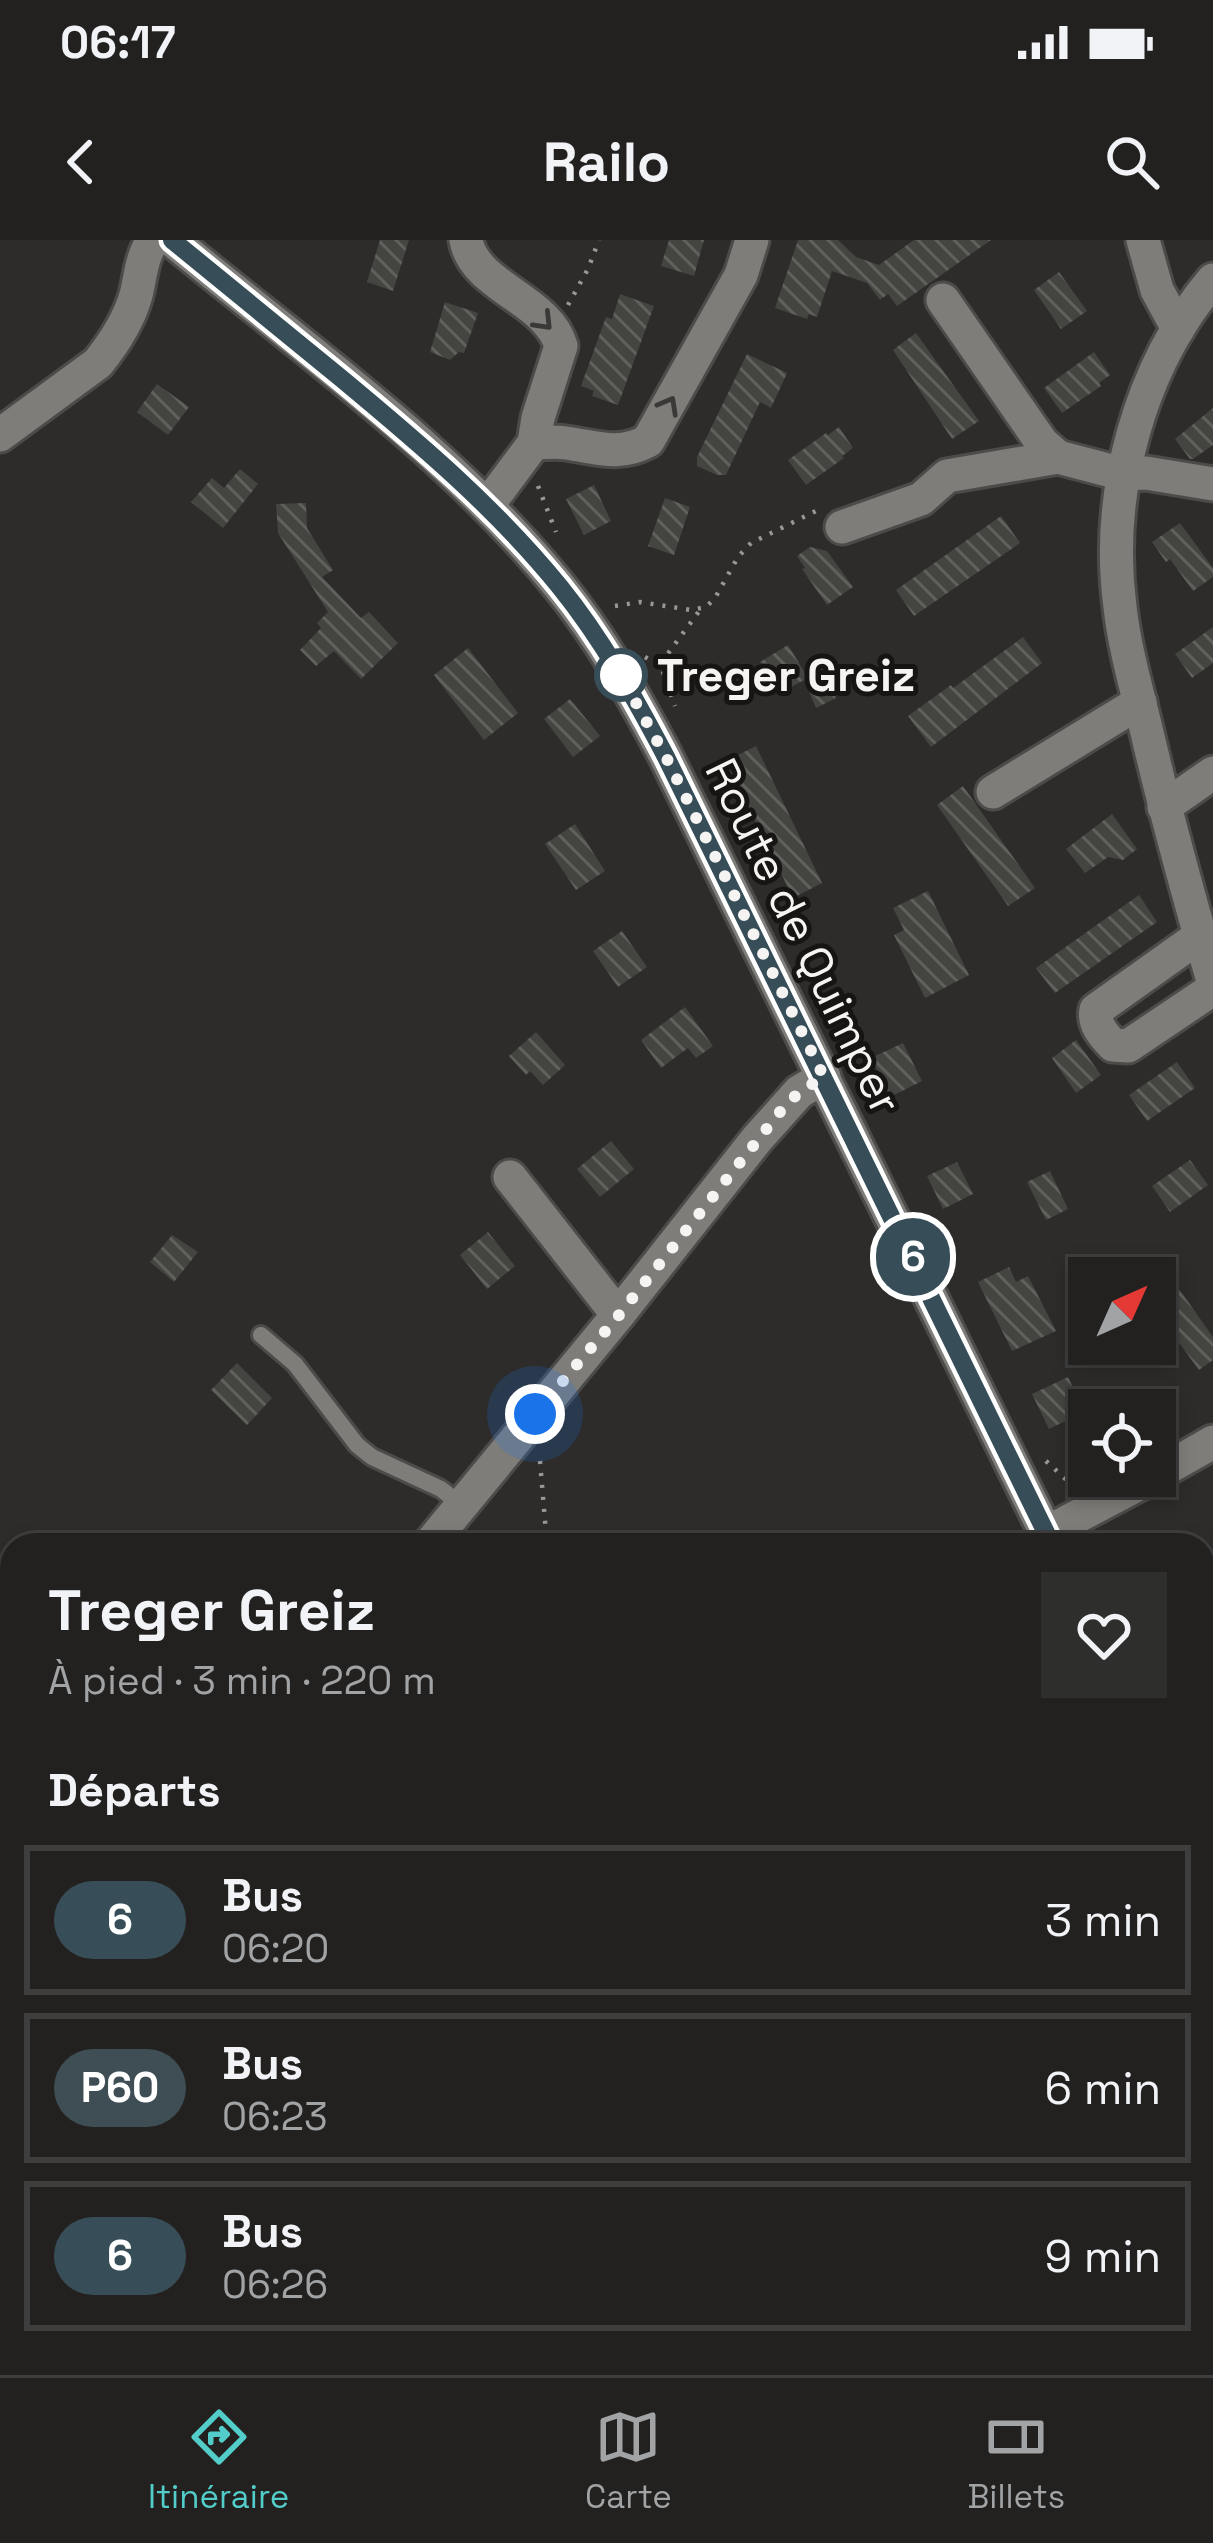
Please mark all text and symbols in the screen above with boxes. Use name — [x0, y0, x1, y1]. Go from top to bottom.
text: 06:17 — [60, 14, 176, 71]
text: Railo — [543, 128, 670, 197]
icon: back — [48, 129, 114, 195]
icon: search — [1099, 129, 1165, 195]
one-way arrow — [530, 308, 552, 330]
one-way arrow — [655, 396, 678, 418]
place label: Treger Greiz — [657, 647, 915, 704]
marker: Treger Greiz — [596, 650, 646, 700]
street label: Route de Quimper — [693, 749, 914, 1124]
line badge: 6 — [874, 1218, 952, 1296]
text: 6 — [900, 1230, 926, 1283]
north arrow — [1068, 1257, 1176, 1365]
map controls — [1068, 1257, 1176, 1497]
your location — [505, 1384, 565, 1444]
button: locate — [1068, 1389, 1176, 1497]
button: heart — [1041, 1572, 1167, 1698]
text: Treger Greiz — [48, 1574, 375, 1647]
text: À pied · 3 min · 220 m — [48, 1656, 436, 1705]
text: Départs — [48, 1762, 221, 1819]
text: Bus — [222, 1867, 303, 1924]
text: 3 min — [1045, 1892, 1161, 1949]
text: 6 — [107, 1893, 133, 1946]
text: 06:20 — [222, 1924, 329, 1973]
text: Bus — [222, 2035, 303, 2092]
text: 6 min — [1045, 2060, 1161, 2117]
text: P60 — [81, 2061, 159, 2114]
text: 06:23 — [222, 2092, 328, 2141]
text: Bus — [222, 2203, 303, 2260]
text: 9 min — [1045, 2228, 1161, 2285]
text: 6 — [107, 2229, 133, 2282]
text: 06:26 — [222, 2260, 328, 2309]
tab: Itinéraire — [148, 2404, 289, 2518]
tab: Carte — [585, 2404, 672, 2518]
tab: Billets — [968, 2404, 1065, 2518]

